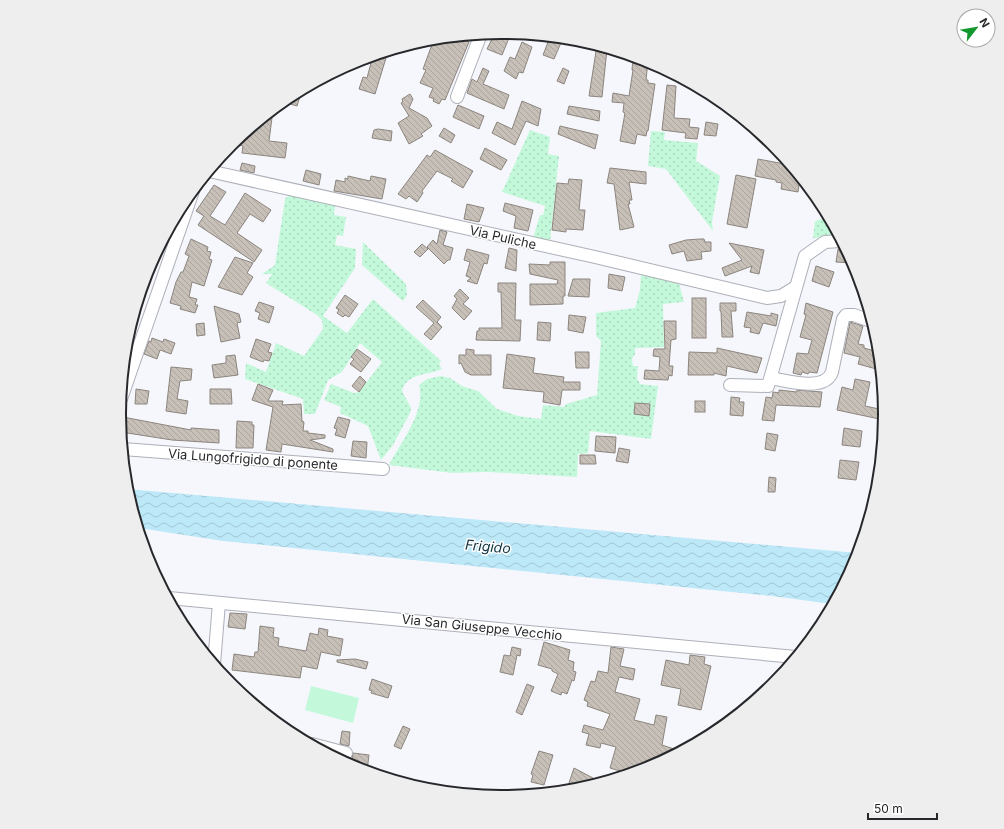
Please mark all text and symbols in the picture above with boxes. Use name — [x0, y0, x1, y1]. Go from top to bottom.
north arrow — [956, 8, 996, 48]
text: N — [976, 16, 993, 30]
street label: Via Puliche — [468, 222, 538, 252]
street label: Via Lungofrigido di ponente — [167, 445, 339, 473]
water label: Frigido — [464, 536, 512, 556]
street label: Via San Giuseppe Vecchio — [401, 611, 563, 643]
scale bar — [868, 795, 937, 821]
text: 50 m — [874, 801, 903, 816]

